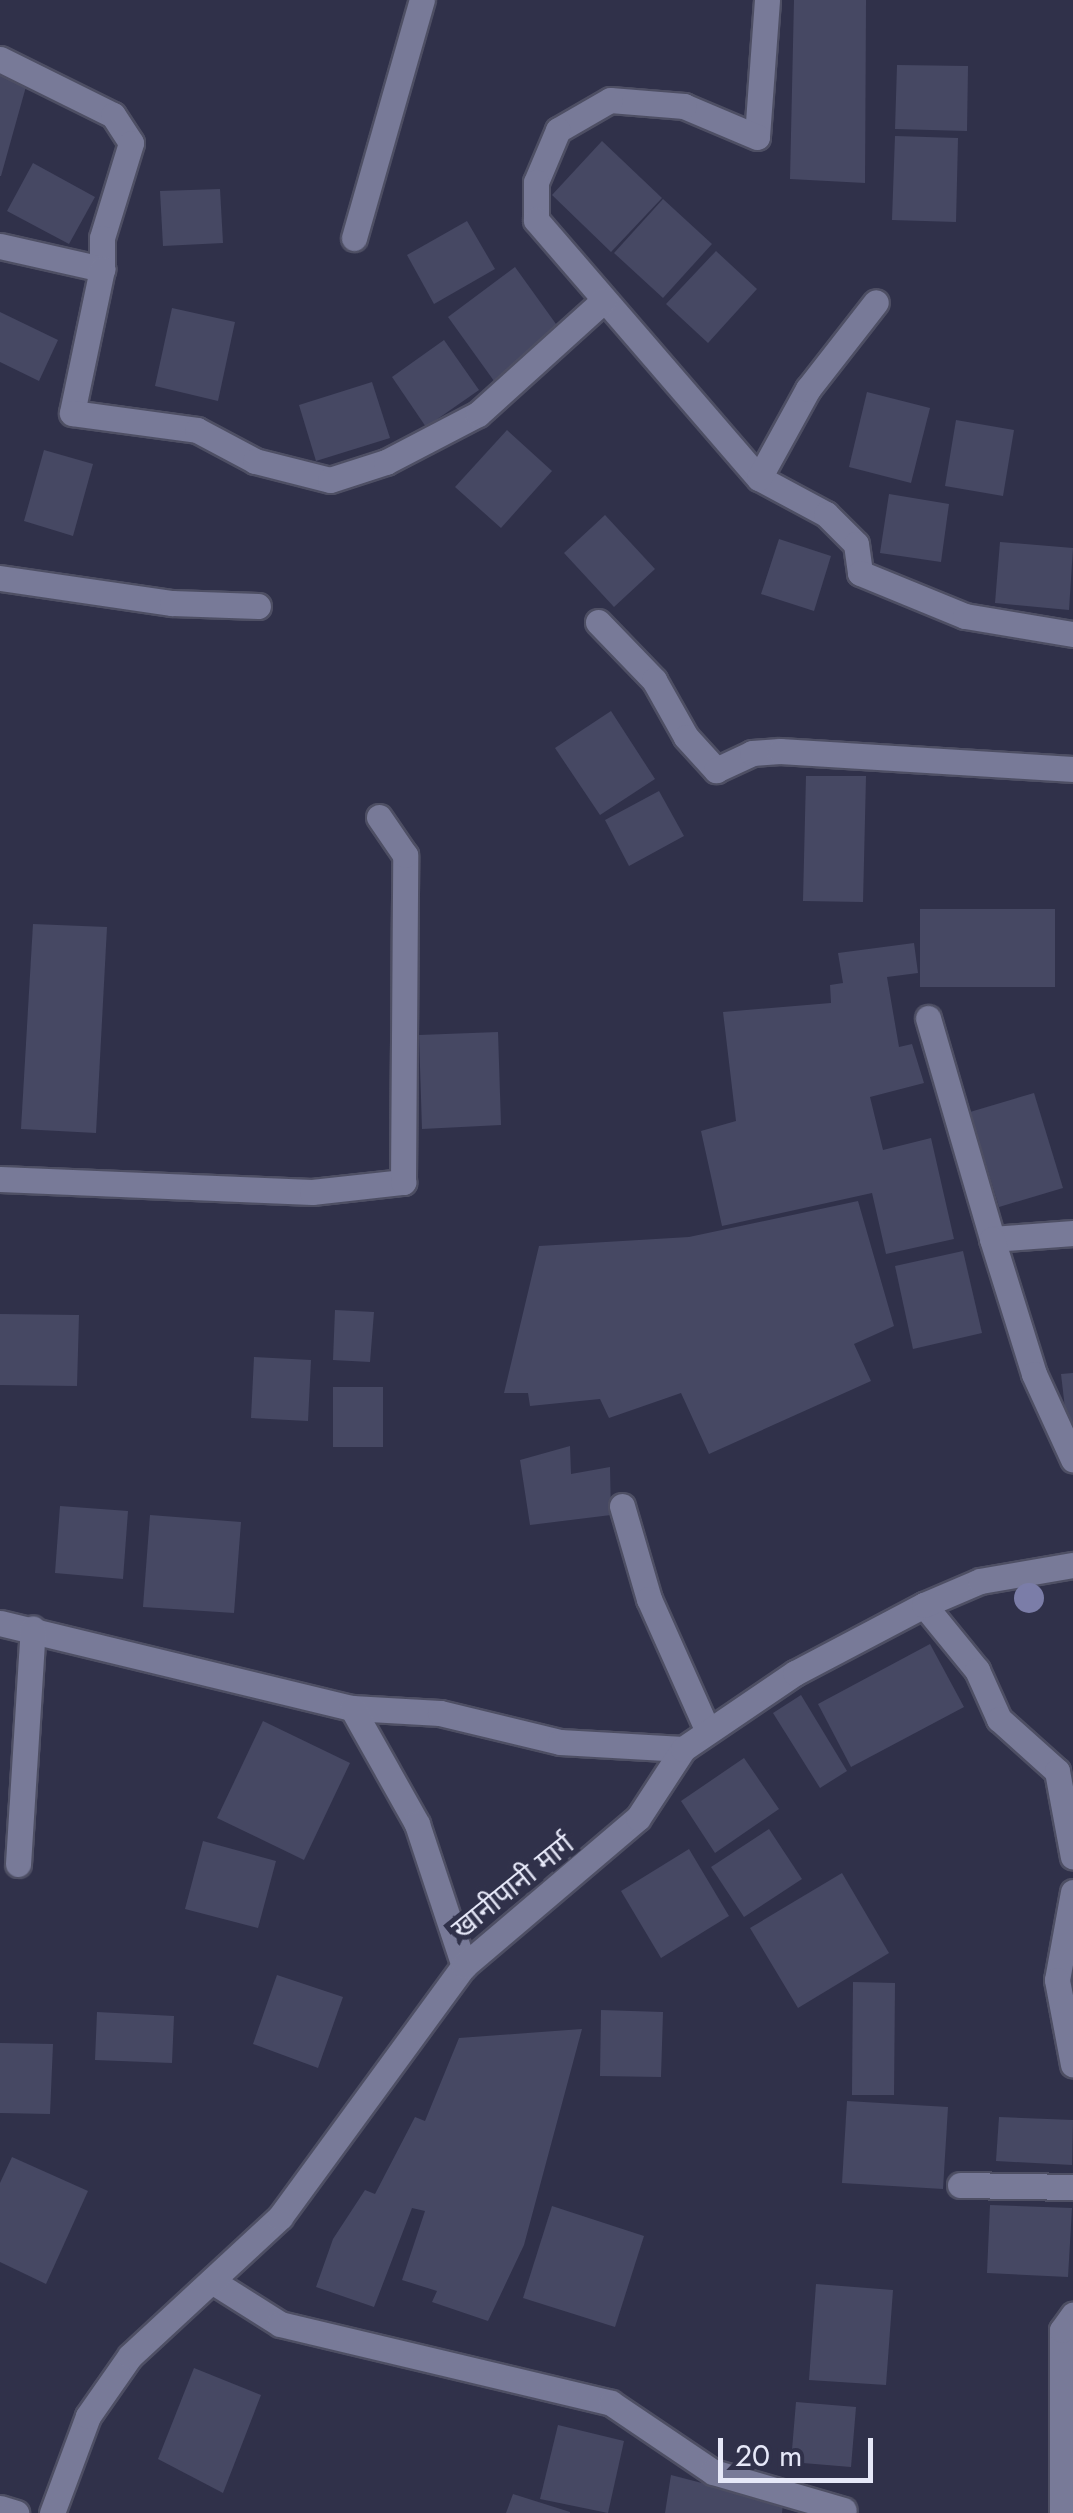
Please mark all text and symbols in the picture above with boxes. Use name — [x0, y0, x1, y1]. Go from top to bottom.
street label: खानीपानी मार्ग — [445, 1828, 581, 1946]
scale bar — [723, 2418, 878, 2480]
text: 20 m — [735, 2434, 802, 2477]

